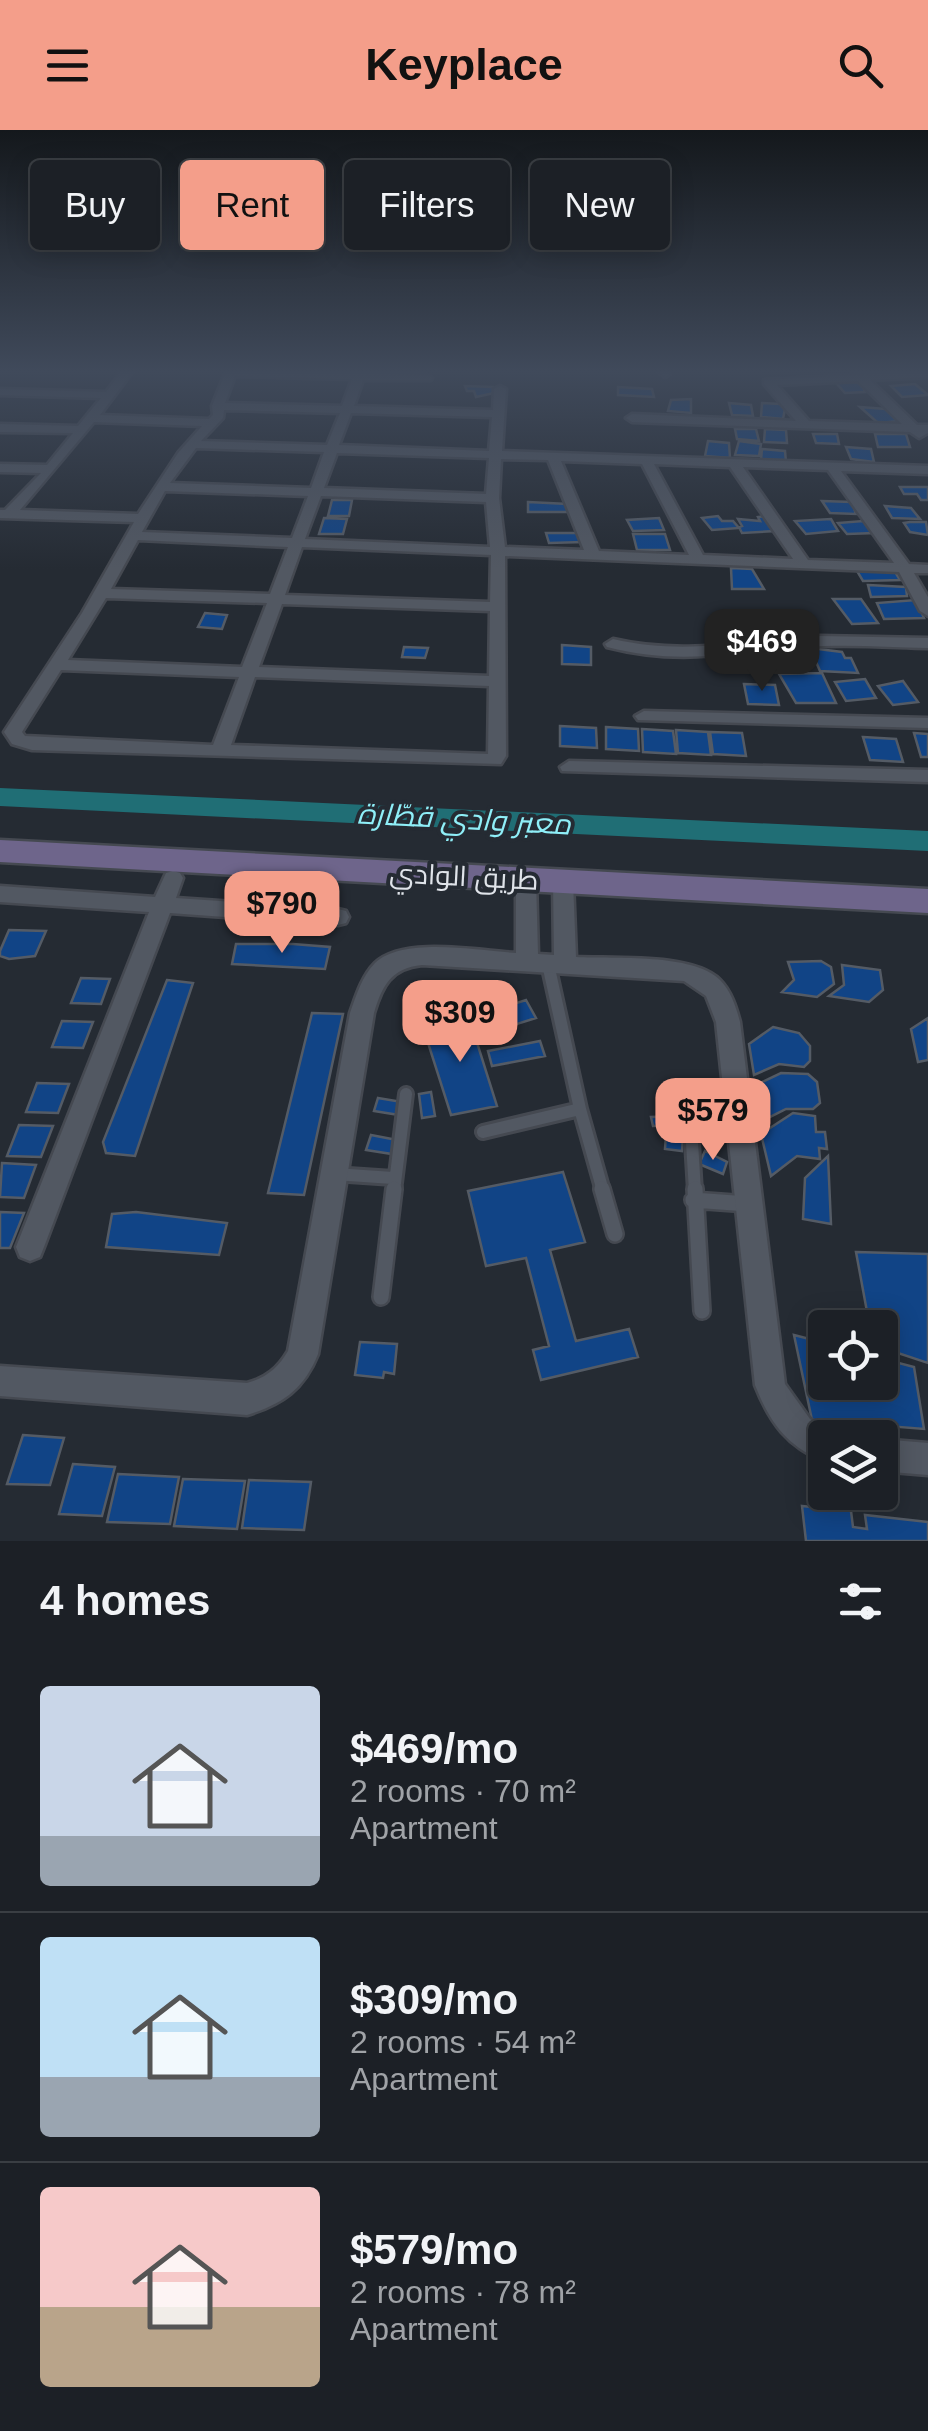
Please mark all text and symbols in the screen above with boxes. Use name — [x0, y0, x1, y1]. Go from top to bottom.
icon: menu — [40, 38, 95, 93]
icon: search — [833, 38, 888, 93]
text: Keyplace — [365, 39, 563, 90]
chip: Buy — [30, 160, 160, 250]
chip: Rent — [180, 160, 324, 250]
chip: Filters — [344, 160, 510, 250]
chip: New — [530, 160, 670, 250]
pin: $469 — [703, 609, 821, 694]
text: $469 — [726, 623, 798, 659]
water label: معبر وادي قطّارة — [356, 796, 572, 848]
street label: طريق الوادي — [388, 857, 539, 902]
pin: $790 — [223, 871, 341, 956]
text: $790 — [246, 885, 318, 921]
pin: $309 — [401, 980, 519, 1065]
text: $309 — [424, 994, 496, 1030]
pin: $579 — [654, 1078, 772, 1163]
text: $579 — [677, 1092, 749, 1128]
map controls — [808, 1310, 898, 1510]
button: locate — [808, 1310, 898, 1400]
button: layers — [808, 1420, 898, 1510]
icon: filters — [833, 1574, 888, 1629]
text: 4 homes — [40, 1577, 210, 1624]
text: $469/mo — [350, 1725, 518, 1772]
icon: home — [120, 1726, 240, 1846]
text: 2 rooms · 70 m² — [350, 1773, 576, 1809]
text: Apartment — [350, 1810, 498, 1846]
text: $309/mo — [350, 1976, 518, 2023]
icon: home — [120, 1977, 240, 2097]
text: 2 rooms · 54 m² — [350, 2024, 576, 2060]
text: Apartment — [350, 2061, 498, 2097]
text: $579/mo — [350, 2226, 518, 2273]
icon: home — [120, 2227, 240, 2347]
text: 2 rooms · 78 m² — [350, 2274, 576, 2310]
text: Apartment — [350, 2311, 498, 2347]

